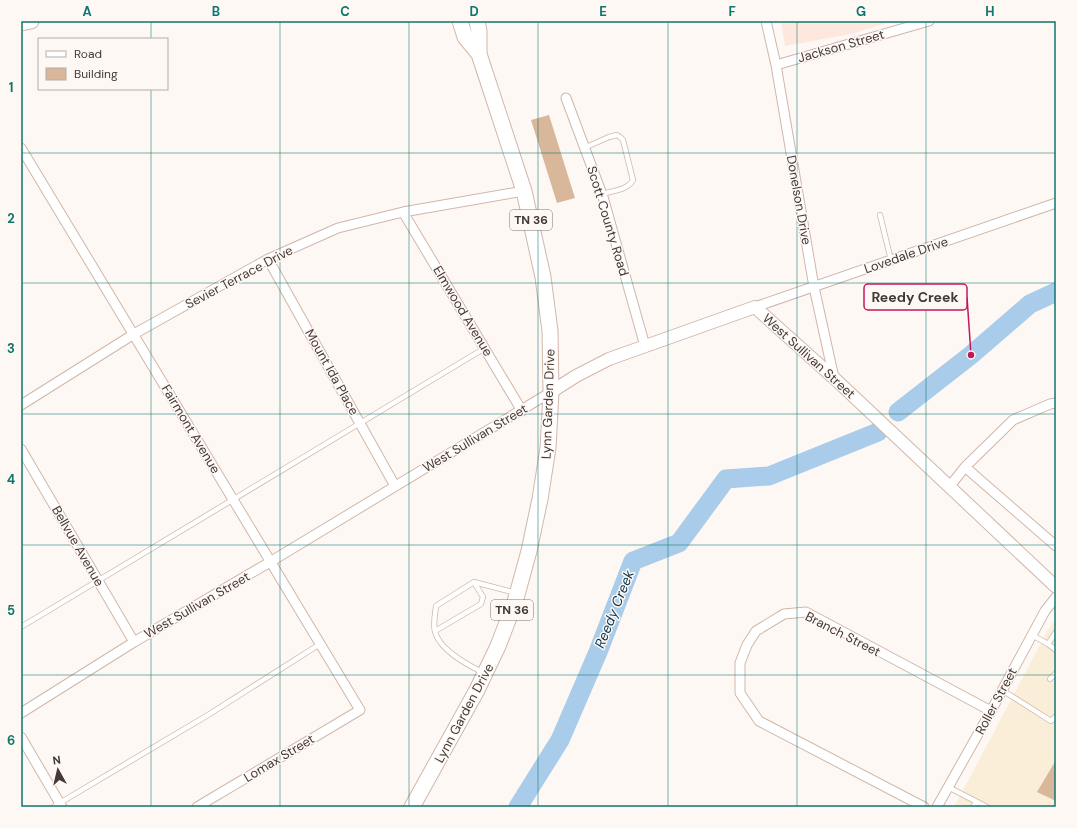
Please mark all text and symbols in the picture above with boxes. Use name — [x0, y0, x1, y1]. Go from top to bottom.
text: A — [82, 3, 92, 20]
text: B — [212, 3, 220, 20]
text: C — [340, 3, 350, 20]
text: D — [469, 3, 479, 20]
text: E — [599, 3, 607, 20]
text: F — [728, 3, 736, 20]
text: G — [856, 3, 866, 20]
text: H — [985, 3, 995, 20]
street label: Jackson Street — [796, 26, 886, 66]
legend — [38, 38, 168, 90]
text: Road — [74, 46, 102, 62]
text: Building — [74, 66, 118, 82]
text: 1 — [9, 79, 13, 96]
street label: Donelson Drive — [783, 154, 815, 246]
street label: Scott County Road — [583, 164, 633, 278]
text: 2 — [7, 210, 15, 227]
road number: TN 36 — [510, 210, 552, 230]
street label: Lovedale Drive — [862, 233, 950, 277]
street label: Sevier Terrace Drive — [182, 241, 296, 313]
street label: Elmwood Avenue — [429, 263, 497, 359]
callout: Reedy Creek — [864, 284, 967, 310]
text: Reedy Creek — [871, 288, 959, 306]
street label: West Sullivan Street — [759, 310, 859, 402]
street label: Mount Ida Place — [301, 326, 363, 418]
text: 3 — [7, 340, 15, 357]
street label: Lynn Garden Drive — [538, 349, 558, 459]
street label: Fairmont Avenue — [158, 381, 224, 477]
street label: West Sullivan Street — [419, 400, 531, 476]
text: 4 — [7, 471, 15, 488]
street label: Bellvue Avenue — [48, 503, 108, 589]
water label: Reedy Creek — [590, 567, 638, 651]
street label: West Sullivan Street — [141, 568, 253, 642]
road number: TN 36 — [491, 600, 533, 620]
text: 5 — [7, 602, 15, 619]
street label: Branch Street — [802, 608, 884, 660]
street label: Lynn Garden Drive — [431, 660, 497, 766]
street label: Roller Street — [971, 665, 1021, 737]
street label: Lomax Street — [240, 730, 318, 786]
text: 6 — [7, 732, 15, 749]
north arrow — [38, 750, 78, 790]
text: N — [52, 753, 62, 768]

